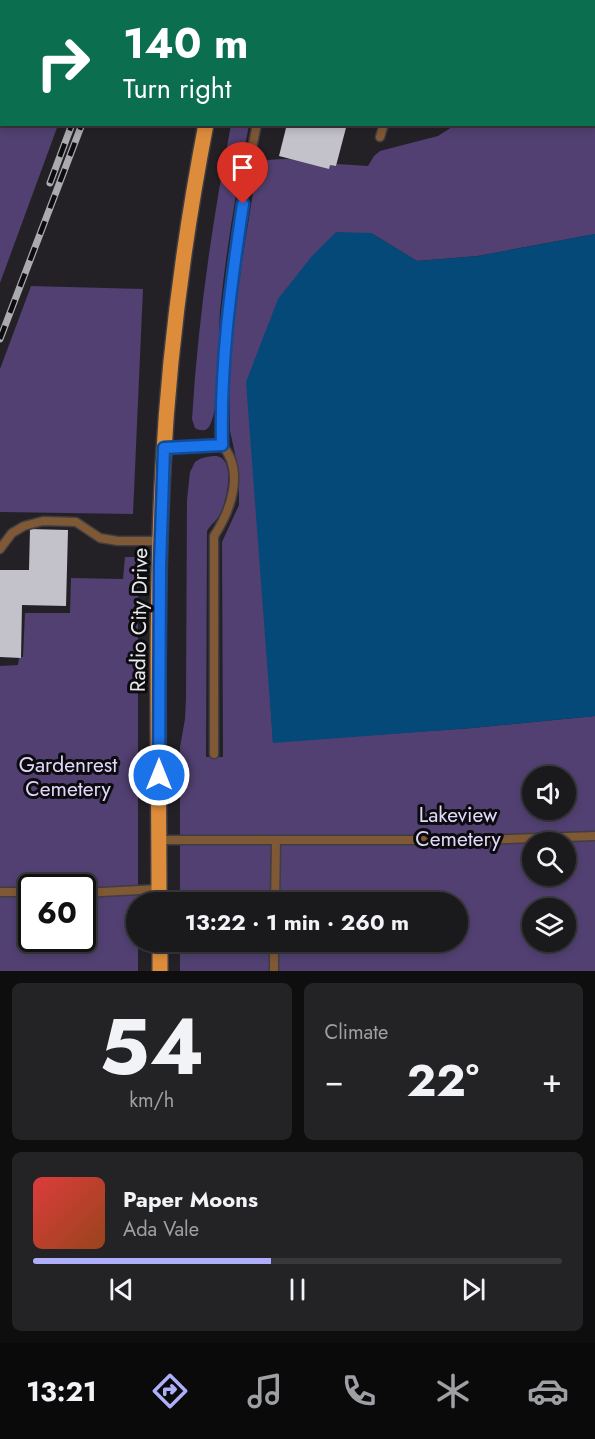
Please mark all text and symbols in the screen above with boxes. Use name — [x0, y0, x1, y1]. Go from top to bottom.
text: 140 m — [123, 13, 249, 74]
icon: right — [24, 24, 102, 102]
text: Turn right — [123, 69, 231, 108]
pin — [217, 142, 268, 204]
icon: arrive — [226, 151, 259, 184]
street label: Radio City Drive — [123, 547, 155, 692]
position arrow — [127, 743, 191, 807]
park label: Gardenrest Cemetery — [19, 750, 117, 804]
map controls — [522, 766, 576, 952]
button: sound — [522, 766, 576, 820]
park label: Lakeview Cemetery — [415, 800, 501, 854]
button: search — [522, 832, 576, 886]
speed limit sign: 60 — [18, 874, 96, 952]
button: layers — [522, 898, 576, 952]
text: 13:22 · 1 min · 260 m — [185, 906, 409, 938]
text: 54 — [99, 991, 204, 1103]
text: Climate — [325, 1018, 388, 1047]
text: 22° — [407, 1048, 479, 1113]
text: − — [325, 1057, 344, 1104]
text: + — [542, 1057, 562, 1104]
text: km/h — [129, 1086, 174, 1115]
text: Paper Moons — [123, 1183, 258, 1215]
text: Ada Vale — [123, 1215, 199, 1244]
icon: previous — [105, 1273, 138, 1306]
icon: pause — [281, 1273, 314, 1306]
icon: next — [457, 1273, 490, 1306]
icon: directions — [149, 1370, 191, 1412]
icon: music — [244, 1370, 286, 1412]
icon: phone — [338, 1370, 380, 1412]
icon: climate — [432, 1370, 474, 1412]
icon: car — [527, 1370, 569, 1412]
text: 13:21 — [26, 1372, 97, 1411]

